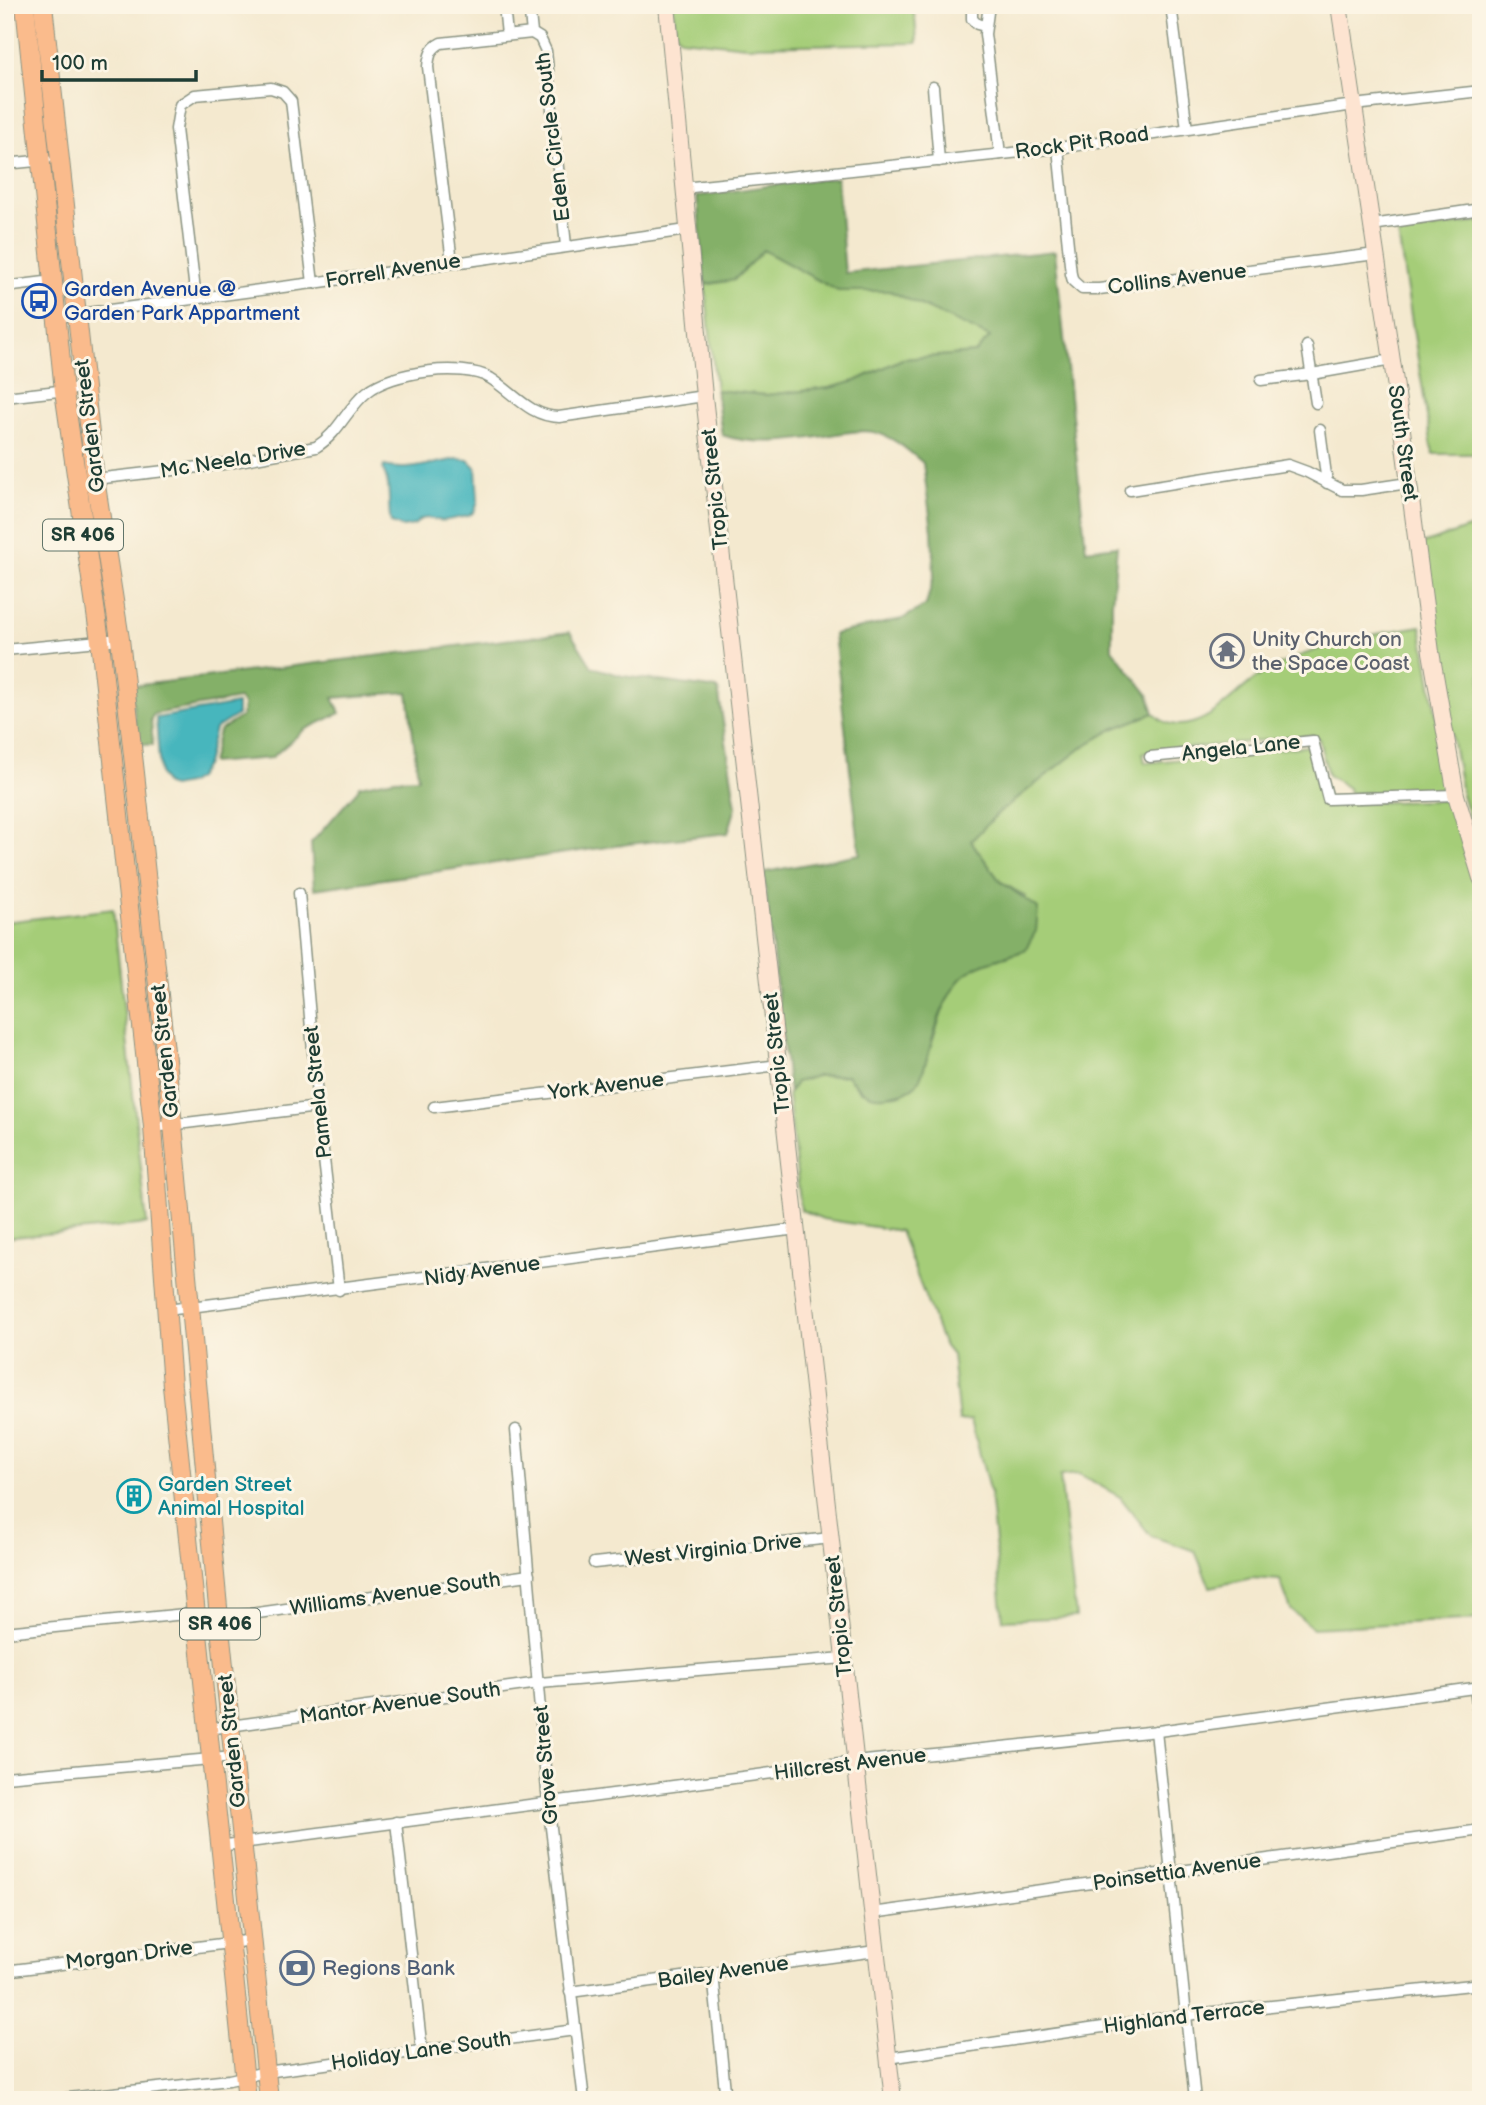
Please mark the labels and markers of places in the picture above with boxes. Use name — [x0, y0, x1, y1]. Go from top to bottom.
place label: Garden Avenue @ Garden Park Appartment — [64, 277, 301, 326]
bus stop icon: Garden Avenue @ Garden Park Appartment — [20, 282, 58, 320]
place label: Unity Church on the Space Coast — [1252, 627, 1410, 676]
temple icon: Unity Church on the Space Coast — [1208, 632, 1246, 670]
place label: Garden Street Animal Hospital — [158, 1472, 304, 1521]
building icon: Garden Street Animal Hospital — [115, 1477, 153, 1515]
bank icon: Regions Bank — [278, 1949, 316, 1987]
place label: Regions Bank — [322, 1956, 455, 1981]

